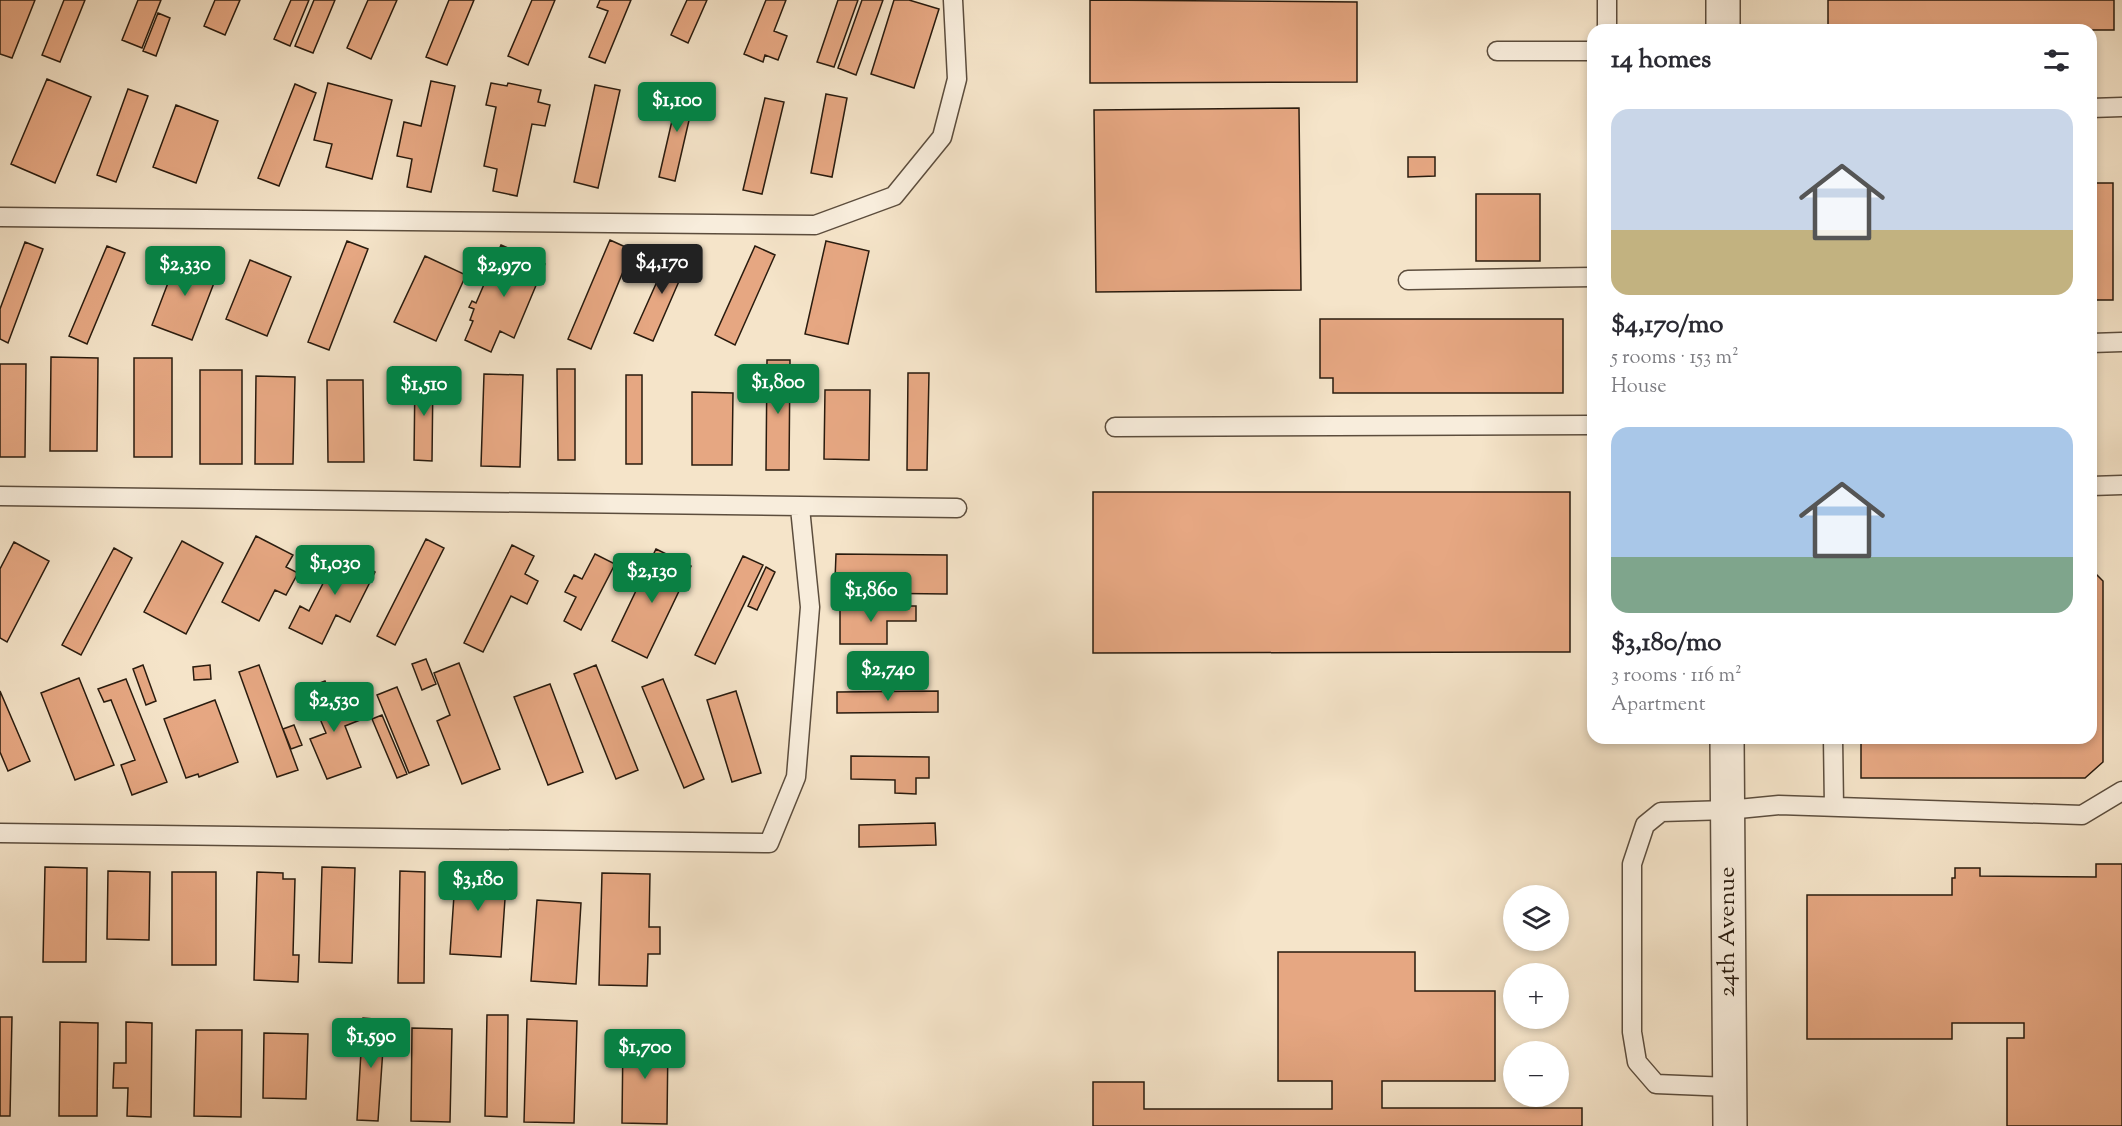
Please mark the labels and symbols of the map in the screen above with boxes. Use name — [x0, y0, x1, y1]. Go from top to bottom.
pin: $1,100 — [628, 82, 726, 133]
pin: $4,170 — [613, 244, 711, 295]
pin: $2,330 — [136, 246, 234, 297]
pin: $2,970 — [455, 247, 553, 298]
pin: $1,800 — [729, 364, 827, 415]
pin: $1,510 — [375, 366, 473, 417]
pin: $1,030 — [286, 545, 384, 596]
pin: $2,130 — [603, 553, 701, 604]
pin: $1,860 — [822, 572, 920, 623]
pin: $2,740 — [839, 651, 937, 702]
pin: $2,530 — [285, 682, 383, 733]
pin: $3,180 — [429, 861, 527, 912]
street label: 24th Avenue — [1711, 867, 1745, 997]
pin: $1,590 — [322, 1018, 420, 1069]
pin: $1,700 — [596, 1029, 694, 1080]

